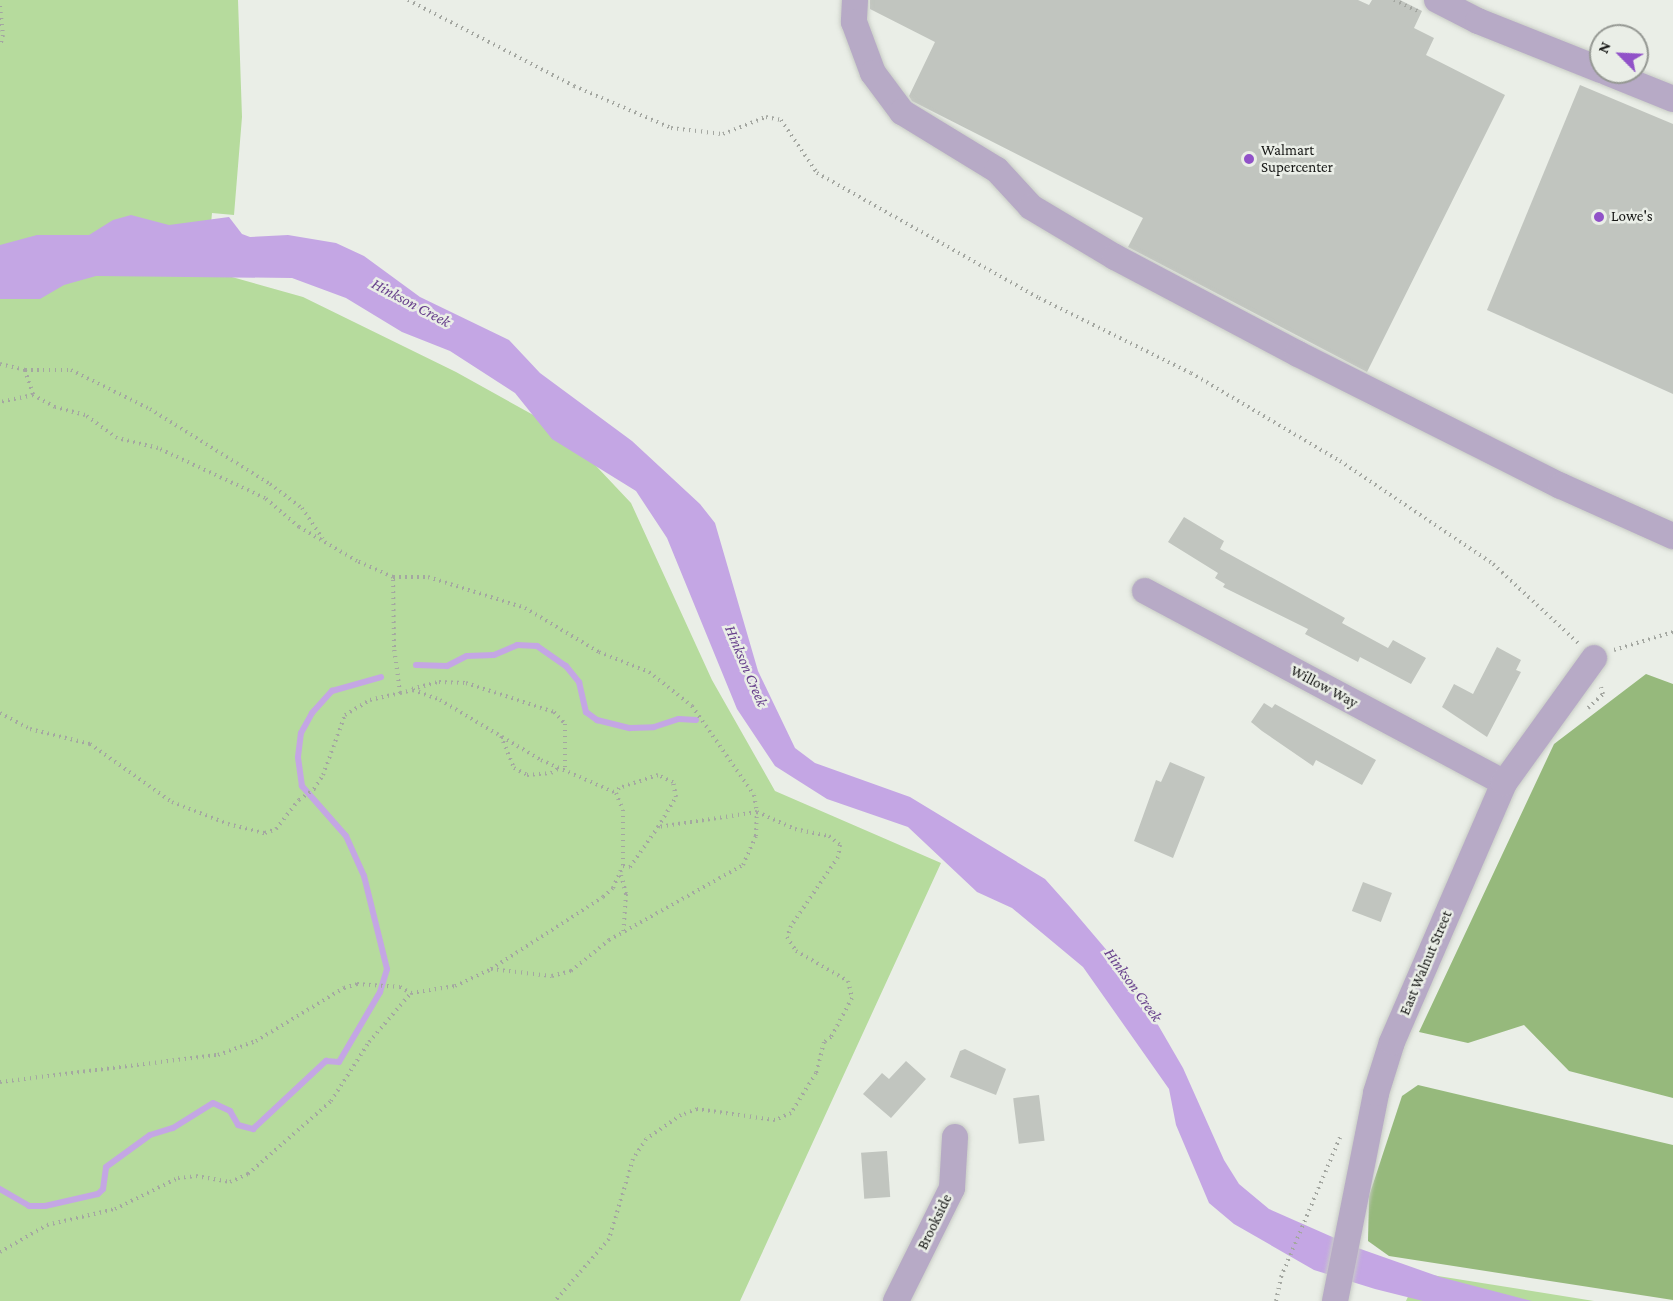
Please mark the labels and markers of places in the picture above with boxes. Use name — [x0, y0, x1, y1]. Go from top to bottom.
place label: Walmart Supercenter — [1261, 141, 1333, 176]
marker: Walmart Supercenter — [1242, 152, 1256, 166]
place label: Lowe's — [1611, 208, 1653, 226]
marker: Lowe's — [1592, 210, 1606, 224]

